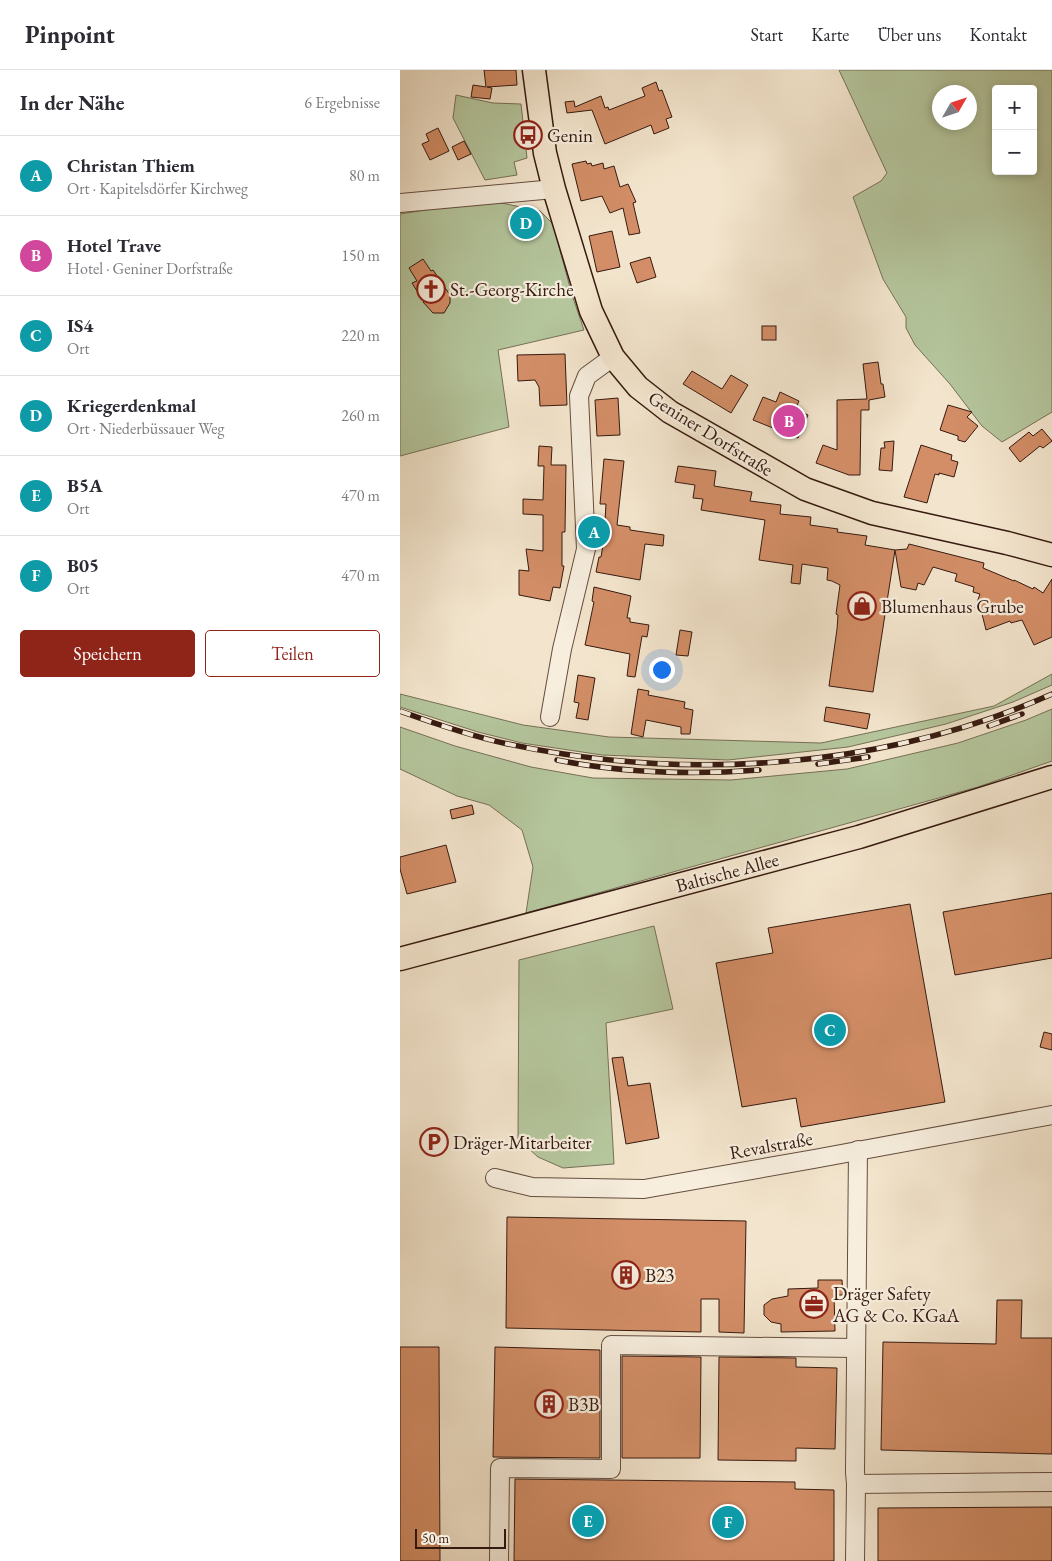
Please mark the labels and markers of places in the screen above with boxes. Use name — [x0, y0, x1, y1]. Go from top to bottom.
bus stop icon: Genin — [513, 120, 543, 150]
place label: Genin — [547, 123, 593, 148]
pin: D — [510, 204, 542, 242]
church icon: St.-Georg-Kirche — [416, 274, 446, 304]
place label: St.-Georg-Kirche — [450, 277, 574, 302]
pin: B — [773, 402, 805, 440]
pin: A — [578, 513, 610, 551]
shop icon: Blumenhaus Grube — [847, 591, 877, 621]
place label: Blumenhaus Grube — [881, 594, 1024, 619]
pin: C — [814, 1011, 846, 1049]
parking icon: Dräger-Mitarbeiter — [419, 1127, 449, 1157]
place label: Dräger-Mitarbeiter — [453, 1130, 592, 1155]
building icon: B23 — [611, 1260, 641, 1290]
place label: B23 — [645, 1263, 674, 1288]
place label: Dräger Safety AG & Co. KGaA — [832, 1281, 960, 1328]
office icon: Dräger Safety AG & Co. KGaA — [799, 1289, 829, 1319]
building icon: B3B — [534, 1389, 564, 1419]
place label: B3B — [568, 1392, 599, 1417]
pin: E — [572, 1502, 604, 1540]
pin: F — [712, 1503, 744, 1541]

